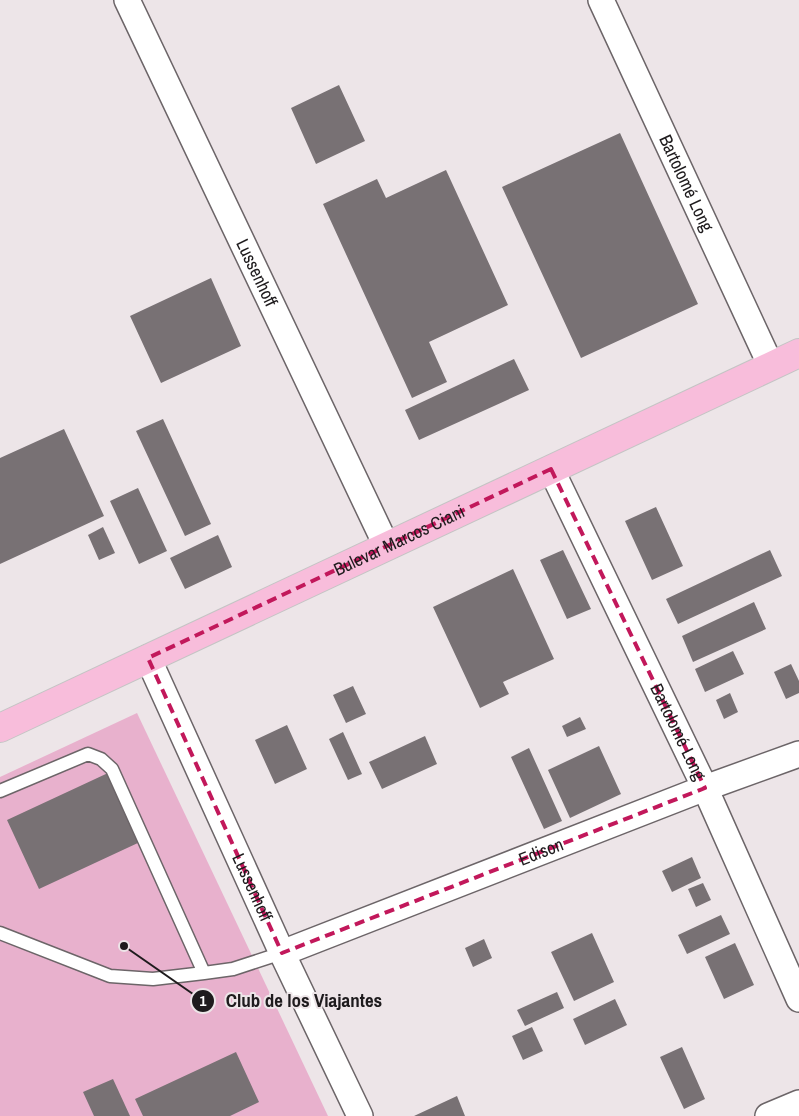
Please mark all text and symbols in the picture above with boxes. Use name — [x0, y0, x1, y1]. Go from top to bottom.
street label: Bartolomé Long — [653, 130, 720, 236]
street label: Lussenhoff — [230, 235, 284, 310]
street label: Bulevar Marcos Ciani — [329, 499, 469, 582]
street label: Bartolomé Long — [644, 679, 713, 785]
street label: Edison — [515, 832, 567, 872]
street label: Lussenhoff — [226, 849, 279, 925]
callout: Club de los Viajantes — [190, 984, 392, 1018]
text: Club de los Viajantes — [226, 987, 382, 1013]
text: 1 — [200, 990, 207, 1011]

